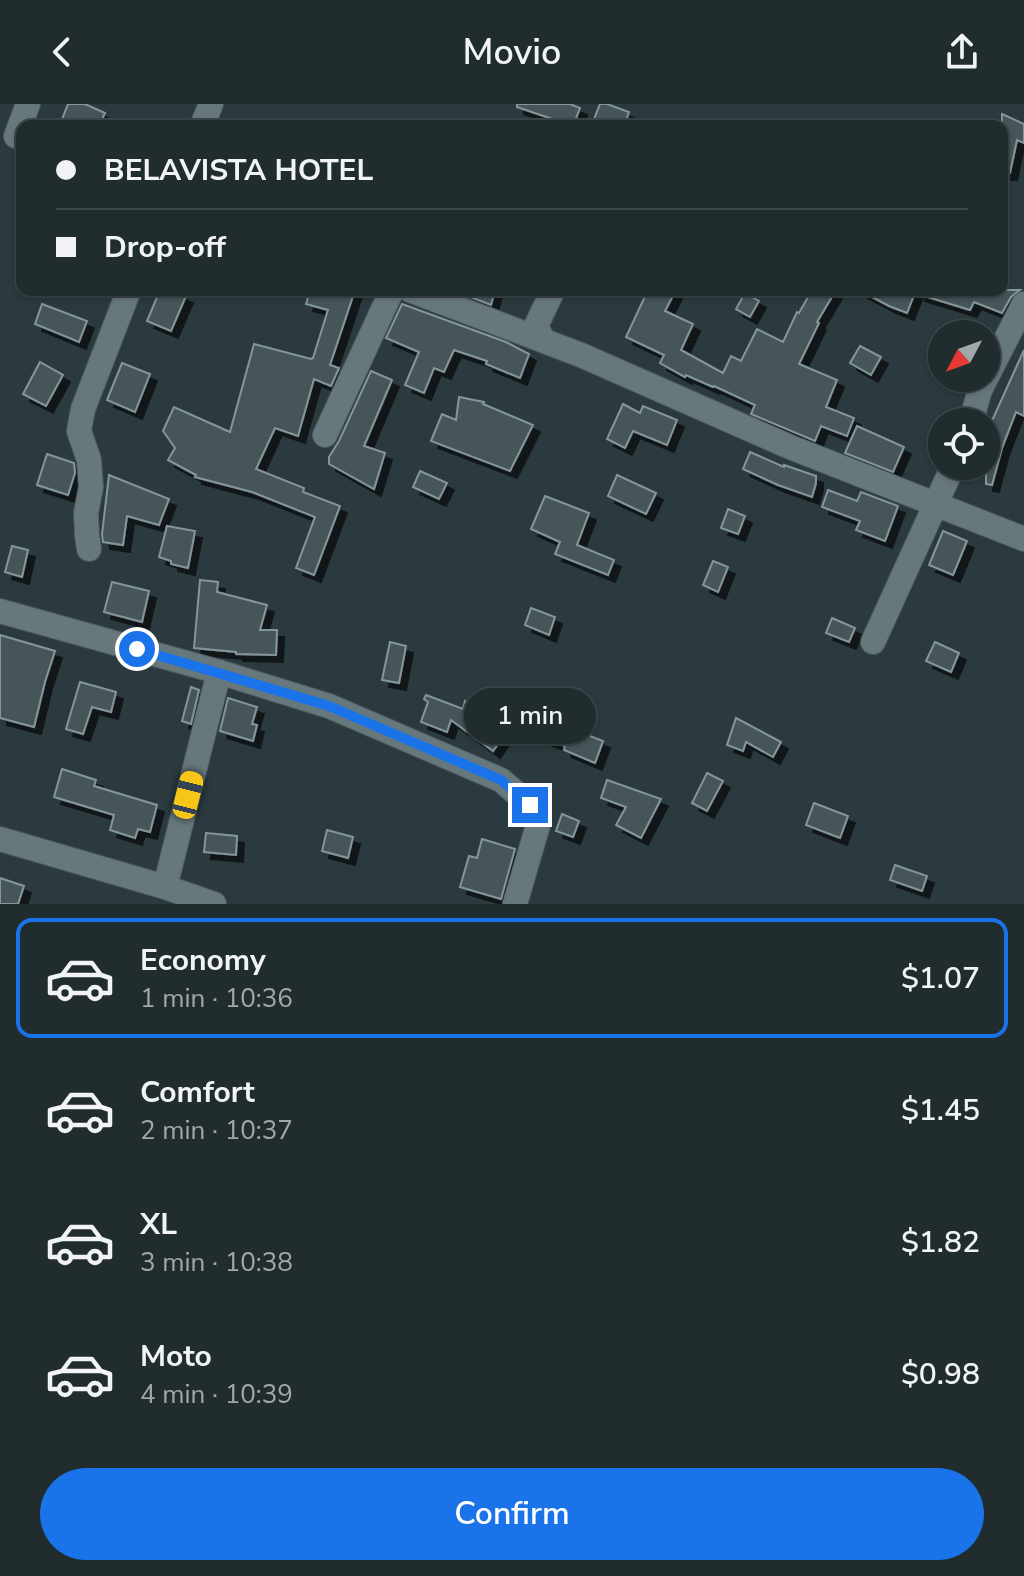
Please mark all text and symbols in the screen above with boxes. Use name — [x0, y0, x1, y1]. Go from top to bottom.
text: Movio — [463, 28, 561, 77]
icon: back — [40, 30, 84, 74]
icon: share — [940, 30, 984, 74]
text: BELAVISTA HOTEL — [104, 150, 373, 191]
text: Drop-off — [104, 227, 226, 268]
north arrow — [928, 320, 1000, 392]
map controls — [928, 320, 1000, 480]
button: locate — [928, 408, 1000, 480]
route start — [119, 631, 155, 667]
callout: 1 min — [464, 689, 596, 745]
text: 1 min — [497, 698, 563, 733]
car — [171, 769, 205, 821]
route end — [512, 787, 548, 823]
text: Economy — [140, 940, 266, 981]
icon: car — [44, 942, 116, 1014]
text: $1.07 — [901, 958, 980, 999]
text: 1 min · 10:36 — [140, 981, 293, 1016]
text: Comfort — [140, 1072, 255, 1113]
icon: car — [44, 1074, 116, 1146]
text: $1.45 — [901, 1090, 980, 1131]
text: 2 min · 10:37 — [140, 1113, 293, 1148]
text: XL — [140, 1204, 177, 1245]
icon: car — [44, 1206, 116, 1278]
text: $1.82 — [901, 1222, 980, 1263]
text: 3 min · 10:38 — [140, 1245, 293, 1280]
text: Moto — [140, 1336, 212, 1377]
icon: car — [44, 1338, 116, 1410]
text: $0.98 — [901, 1354, 980, 1395]
text: 4 min · 10:39 — [140, 1377, 293, 1412]
button: Confirm — [40, 1468, 984, 1560]

